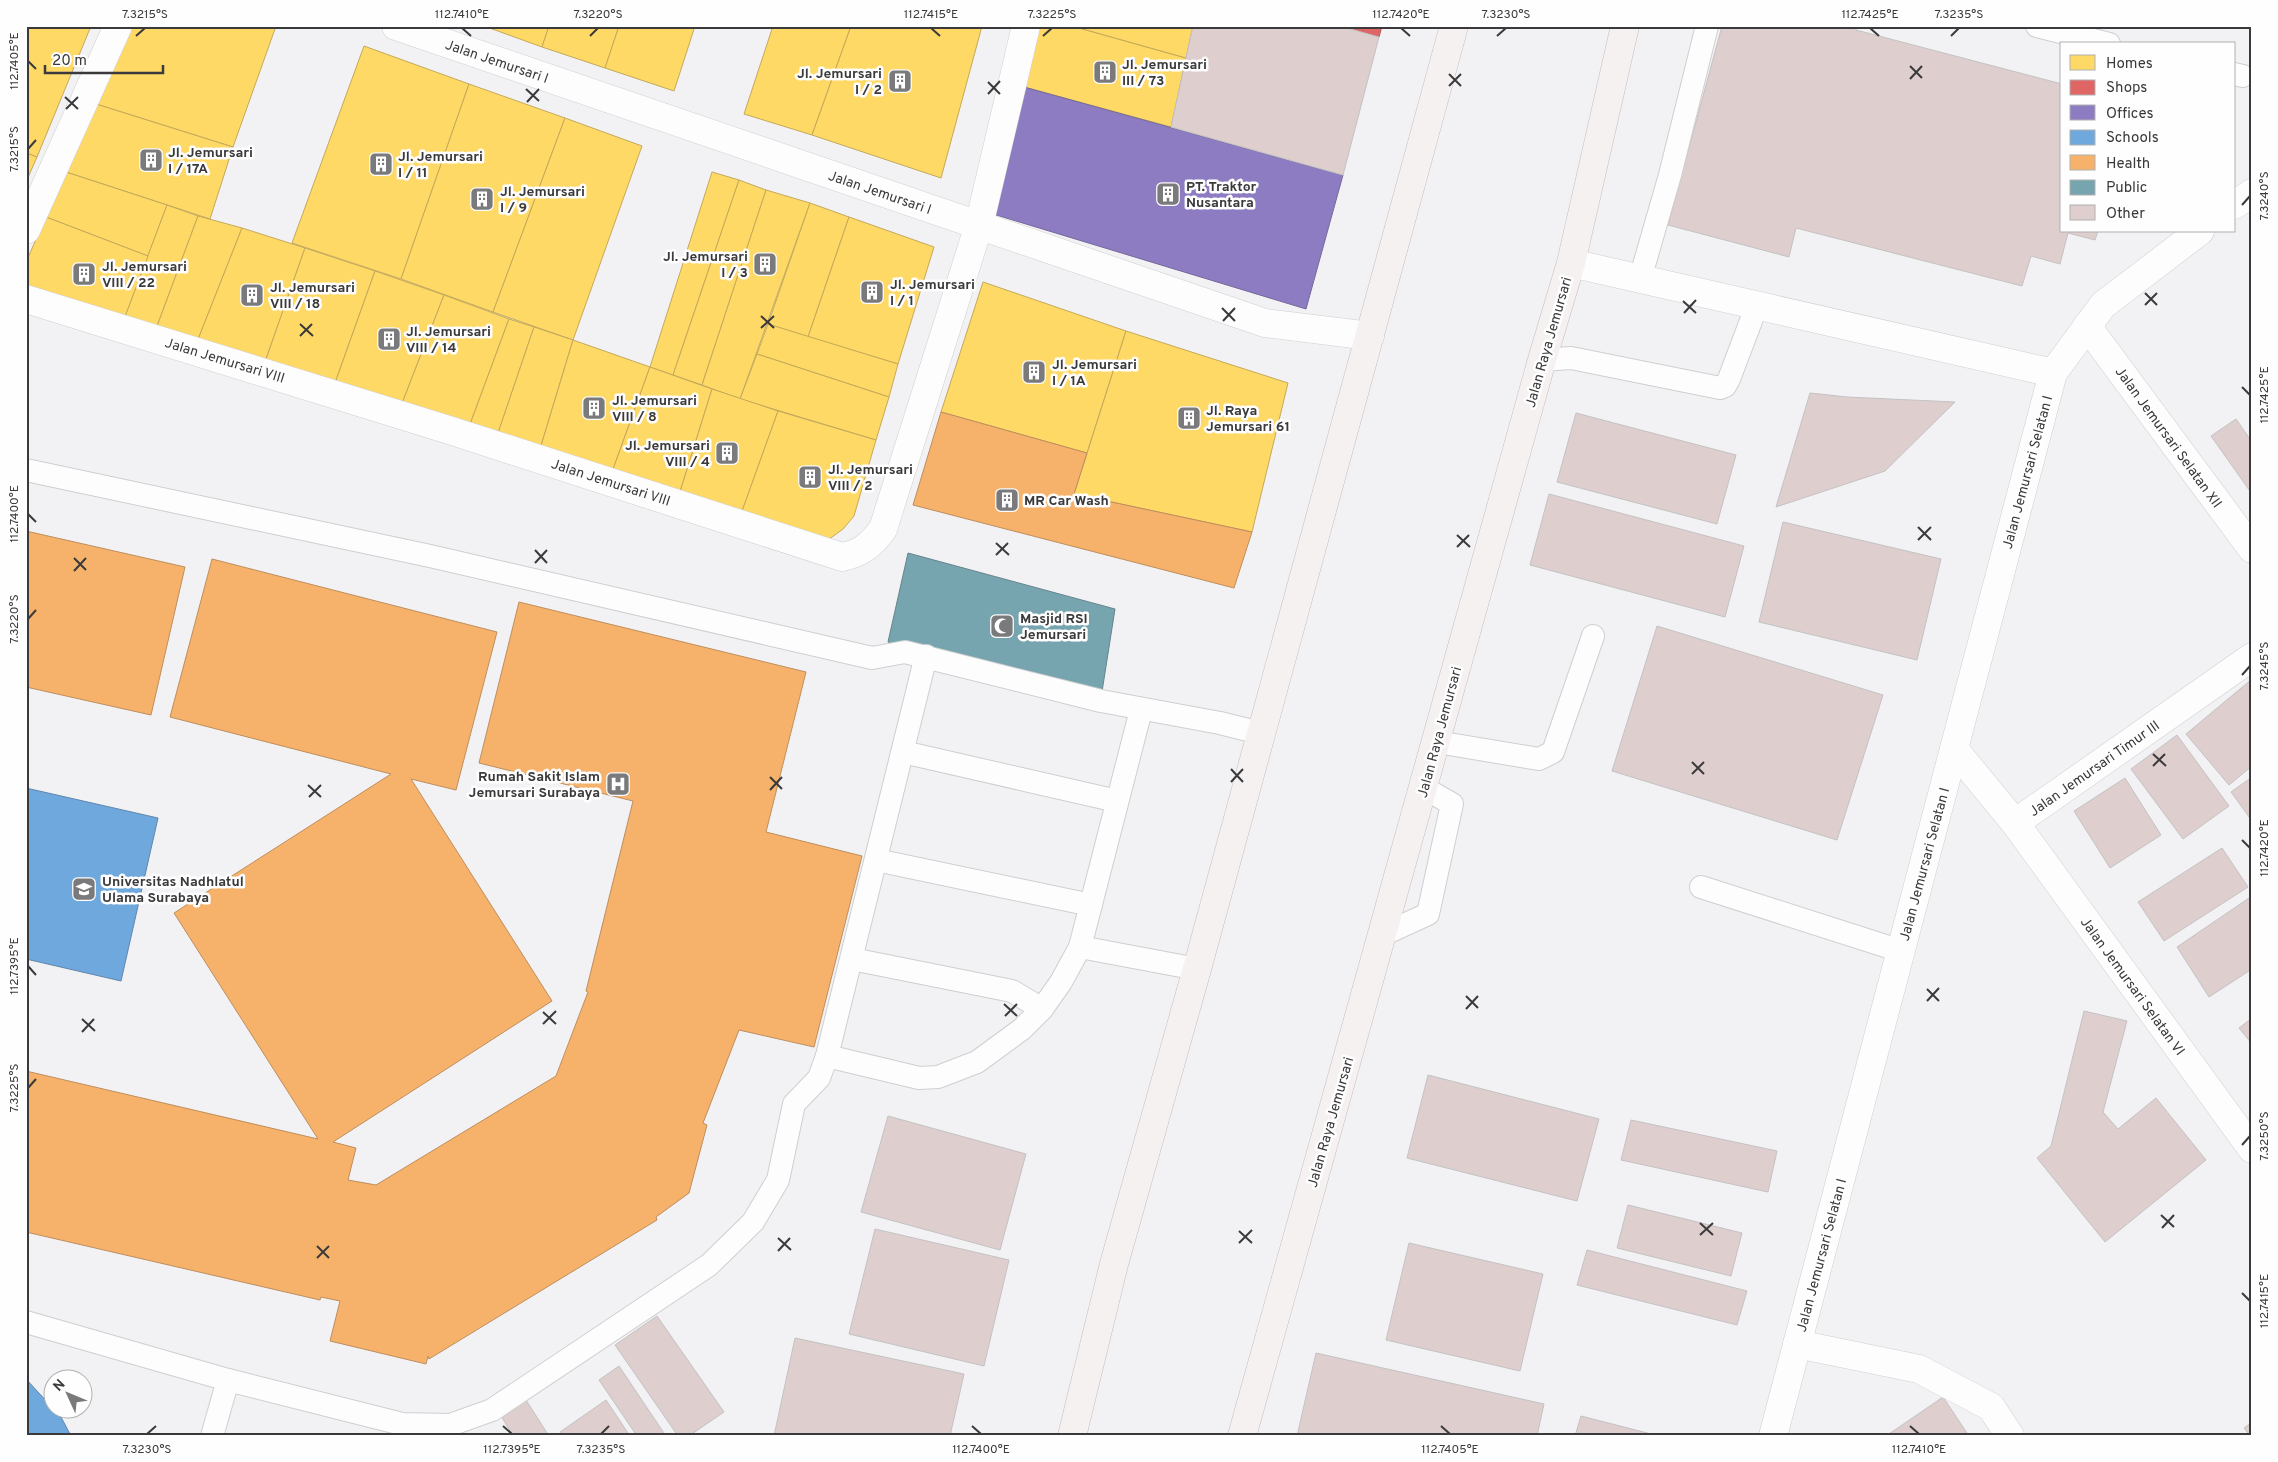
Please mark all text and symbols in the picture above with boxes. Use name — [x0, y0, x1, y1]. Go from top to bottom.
text: 7.3215°S — [122, 7, 168, 23]
text: 112.7410°E — [435, 7, 489, 23]
text: 7.3220°S — [573, 7, 623, 23]
text: 112.7415°E — [904, 7, 958, 23]
text: 7.3225°S — [1028, 7, 1076, 23]
text: 112.7420°E — [1372, 7, 1430, 23]
text: 7.3230°S — [1482, 7, 1531, 23]
text: 112.7425°E — [1841, 7, 1899, 23]
text: 7.3235°S — [1935, 7, 1983, 23]
text: 112.7405°E — [7, 32, 23, 90]
street label: Jalan Jemursari I — [443, 37, 550, 88]
scale bar — [45, 42, 162, 74]
legend — [2060, 42, 2236, 232]
text: 20 m — [52, 52, 87, 71]
text: Homes — [2106, 55, 2153, 74]
place label: Jl. Jemursari III / 73 — [1122, 57, 1207, 90]
building icon: Jl. Jemursari III / 73 — [1092, 59, 1118, 85]
place label: Jl. Jemursari I / 2 — [797, 66, 882, 99]
building icon: Jl. Jemursari I / 2 — [887, 68, 913, 94]
text: Shops — [2106, 79, 2147, 98]
text: Offices — [2106, 105, 2153, 124]
text: 7.3215°S — [7, 126, 23, 172]
text: Schools — [2106, 129, 2159, 148]
place label: Jl. Jemursari I / 17A — [168, 145, 253, 178]
building icon: Jl. Jemursari I / 17A — [138, 147, 164, 173]
place label: Jl. Jemursari I / 11 — [398, 149, 483, 182]
building icon: Jl. Jemursari I / 11 — [368, 151, 394, 177]
text: Health — [2106, 155, 2150, 174]
street label: Jalan Jemursari I — [826, 168, 933, 219]
text: 7.3240°S — [2257, 171, 2273, 221]
place label: PT. Traktor Nusantara — [1186, 179, 1256, 212]
text: Public — [2106, 179, 2147, 198]
building icon: PT. Traktor Nusantara — [1155, 181, 1181, 207]
place label: Jl. Jemursari I / 9 — [500, 184, 585, 217]
building icon: Jl. Jemursari I / 9 — [469, 186, 495, 212]
text: Other — [2106, 205, 2145, 224]
place label: Jl. Jemursari I / 3 — [663, 249, 748, 282]
building icon: Jl. Jemursari I / 3 — [752, 251, 778, 277]
place label: Jl. Jemursari VIII / 22 — [102, 259, 187, 292]
building icon: Jl. Jemursari VIII / 22 — [71, 261, 97, 287]
street label: Jalan Raya Jemursari — [1523, 275, 1576, 410]
place label: Jl. Jemursari I / 1 — [890, 277, 975, 310]
building icon: Jl. Jemursari I / 1 — [859, 279, 885, 305]
place label: Jl. Jemursari VIII / 18 — [270, 280, 355, 313]
building icon: Jl. Jemursari VIII / 18 — [239, 282, 265, 308]
place label: Jl. Jemursari VIII / 14 — [406, 324, 491, 357]
building icon: Jl. Jemursari VIII / 14 — [376, 326, 402, 352]
street label: Jalan Jemursari VIII — [163, 335, 287, 388]
place label: Jl. Jemursari I / 1A — [1052, 357, 1137, 390]
building icon: Jl. Jemursari I / 1A — [1021, 359, 1047, 385]
street label: Jalan Jemursari Selatan XII — [2111, 364, 2225, 512]
text: 112.7425°E — [2257, 366, 2273, 424]
place label: Jl. Jemursari VIII / 8 — [612, 393, 697, 426]
street label: Jalan Jemursari Selatan I — [2000, 394, 2057, 551]
building icon: Jl. Jemursari VIII / 8 — [581, 395, 607, 421]
place label: Jl. Raya Jemursari 61 — [1206, 403, 1290, 436]
building icon: Jl. Raya Jemursari 61 — [1176, 405, 1202, 431]
place label: Jl. Jemursari VIII / 4 — [625, 438, 710, 471]
building icon: Jl. Jemursari VIII / 4 — [714, 440, 740, 466]
street label: Jalan Jemursari VIII — [549, 456, 672, 511]
place label: Jl. Jemursari VIII / 2 — [828, 462, 913, 495]
building icon: Jl. Jemursari VIII / 2 — [797, 464, 823, 490]
text: 112.7400°E — [7, 485, 23, 543]
building icon: MR Car Wash — [994, 487, 1020, 513]
place label: MR Car Wash — [1024, 493, 1109, 510]
text: 7.3220°S — [7, 594, 23, 644]
place label: Masjid RSI Jemursari — [1020, 611, 1088, 644]
mosque icon: Masjid RSI Jemursari — [989, 613, 1015, 639]
text: 7.3245°S — [2257, 642, 2273, 690]
street label: Jalan Raya Jemursari — [1415, 665, 1466, 800]
street label: Jalan Jemursari Timur III — [2026, 718, 2163, 821]
place label: Rumah Sakit Islam Jemursari Surabaya — [469, 769, 600, 802]
hospital icon: Rumah Sakit Islam Jemursari Surabaya — [605, 771, 631, 797]
street label: Jalan Jemursari Selatan I — [1897, 786, 1954, 943]
text: 112.7420°E — [2257, 819, 2273, 877]
place label: Universitas Nadhlatul Ulama Surabaya — [102, 874, 244, 907]
school or university icon: Universitas Nadhlatul Ulama Surabaya — [71, 876, 97, 902]
street label: Jalan Jemursari Selatan VI — [2076, 914, 2188, 1059]
text: 112.7395°E — [7, 937, 23, 995]
street label: Jalan Raya Jemursari — [1305, 1055, 1358, 1190]
text: 7.3225°S — [7, 1064, 23, 1112]
text: 7.3250°S — [2257, 1111, 2273, 1161]
street label: Jalan Jemursari Selatan I — [1794, 1177, 1851, 1334]
text: 112.7415°E — [2257, 1274, 2273, 1328]
north arrow — [42, 1370, 92, 1420]
text: N — [50, 1376, 69, 1396]
text: 7.3230°S — [123, 1442, 172, 1458]
text: 112.7395°E — [483, 1442, 541, 1458]
text: 7.3235°S — [577, 1442, 625, 1458]
text: 112.7400°E — [952, 1442, 1010, 1458]
text: 112.7405°E — [1421, 1442, 1479, 1458]
text: 112.7410°E — [1892, 1442, 1946, 1458]

